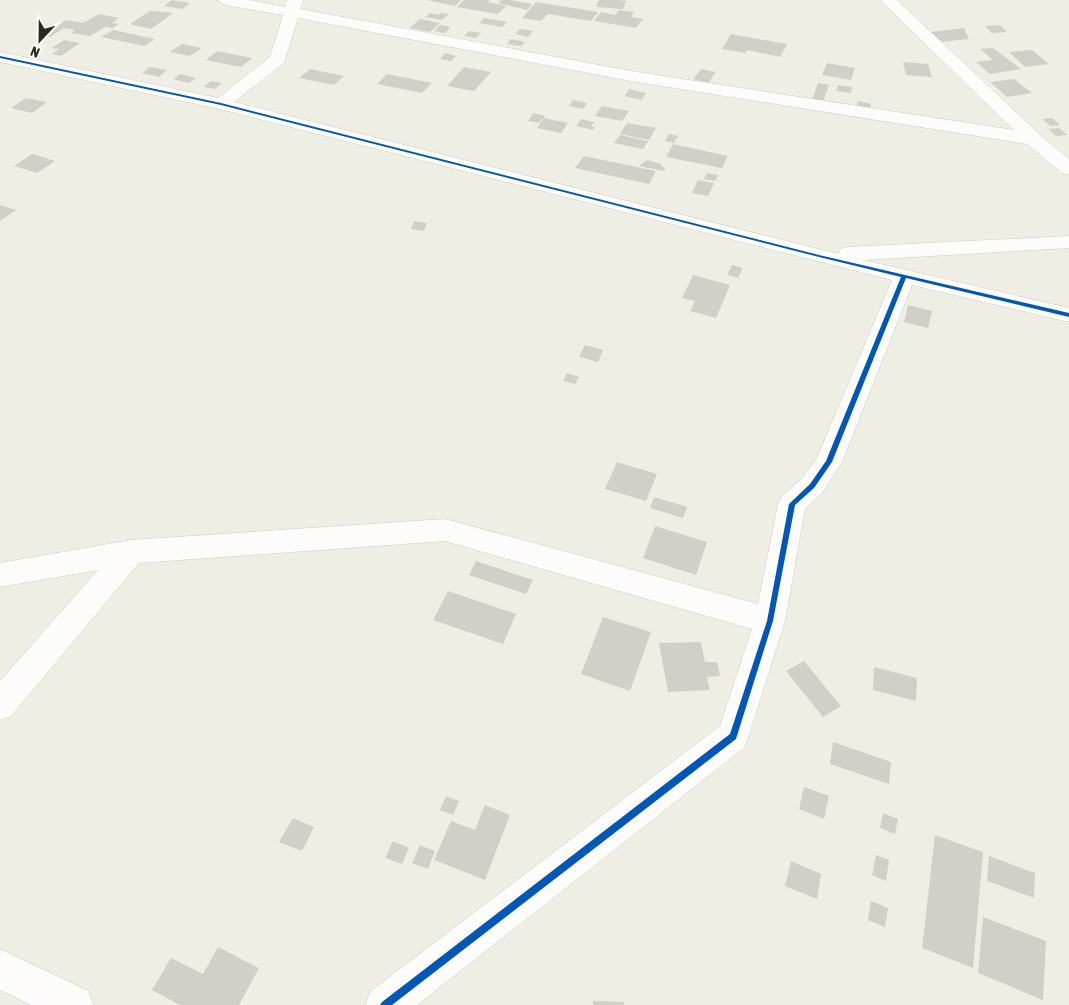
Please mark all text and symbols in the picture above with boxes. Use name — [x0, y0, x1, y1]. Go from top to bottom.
north arrow — [15, 15, 65, 65]
text: N — [28, 43, 42, 61]

